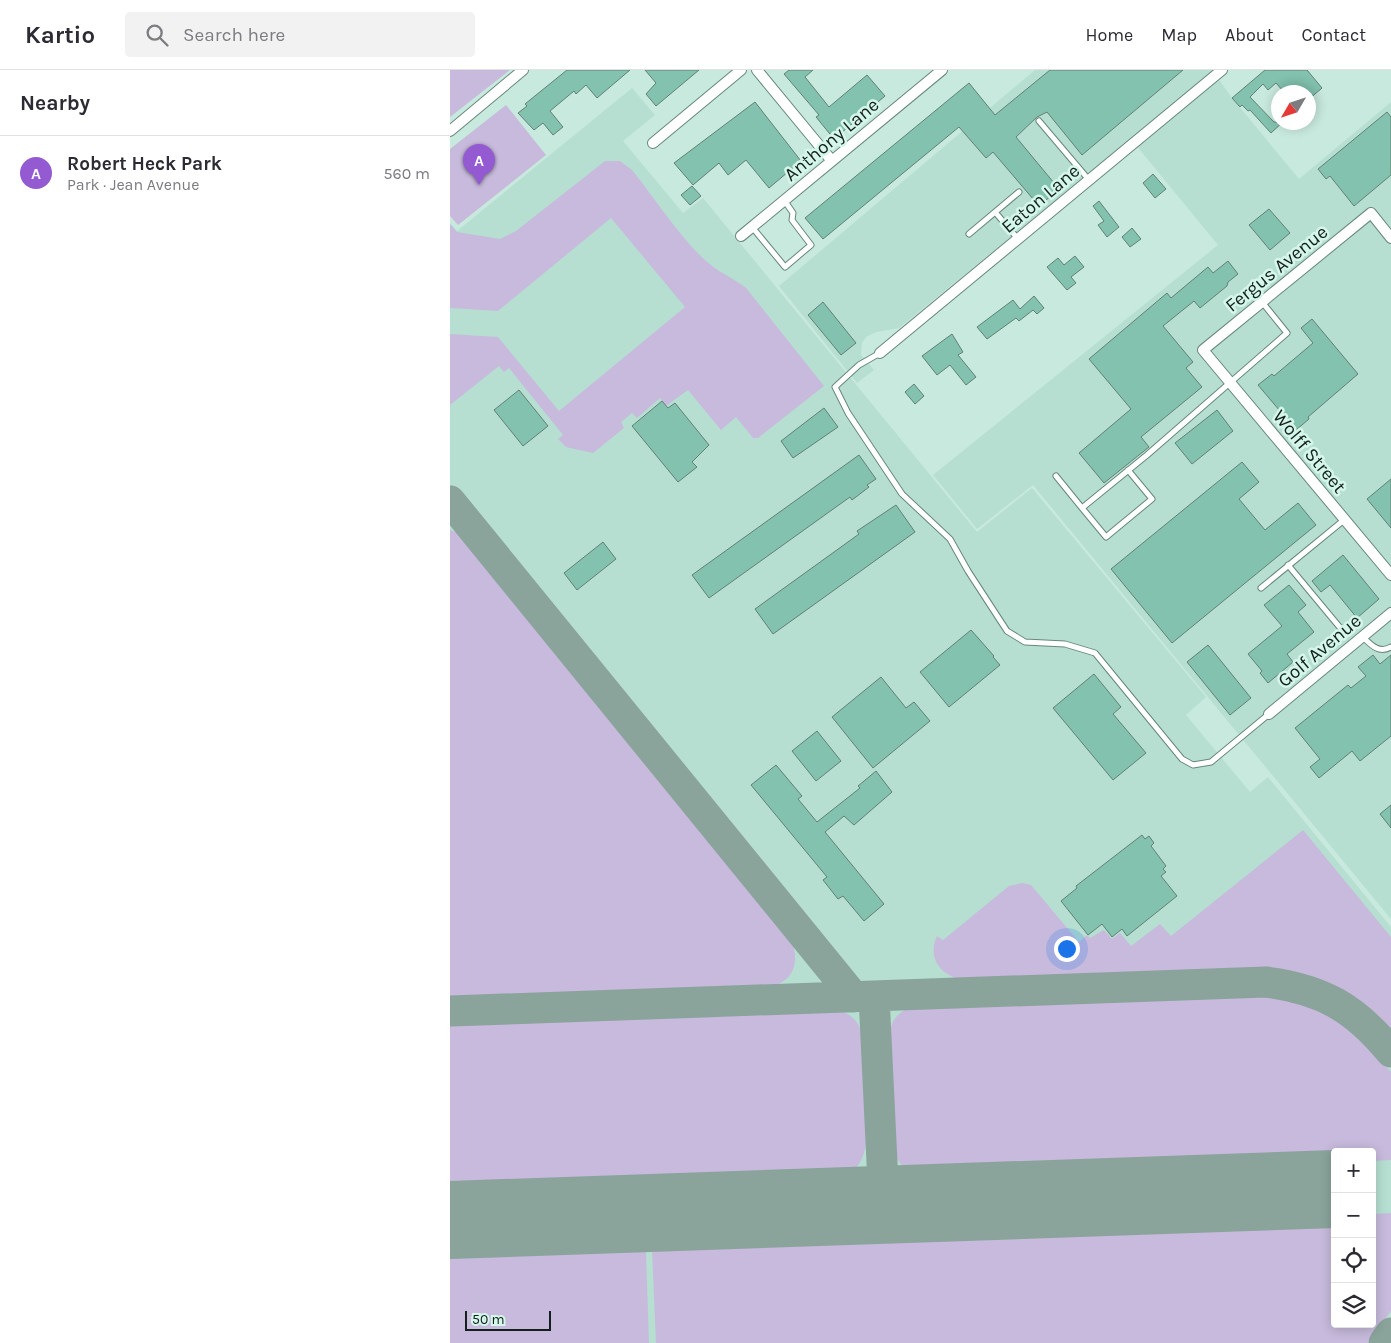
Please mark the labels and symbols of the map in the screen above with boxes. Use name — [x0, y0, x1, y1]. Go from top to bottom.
north arrow — [1271, 85, 1316, 130]
street label: Anthony Lane — [780, 94, 883, 186]
pin: A — [463, 144, 495, 185]
street label: Eaton Lane — [997, 160, 1084, 238]
street label: Fergus Avenue — [1221, 221, 1332, 317]
street label: Wolff Street — [1268, 406, 1350, 498]
street label: Golf Avenue — [1274, 610, 1366, 692]
your location — [1054, 936, 1080, 962]
scale bar — [465, 1308, 551, 1331]

